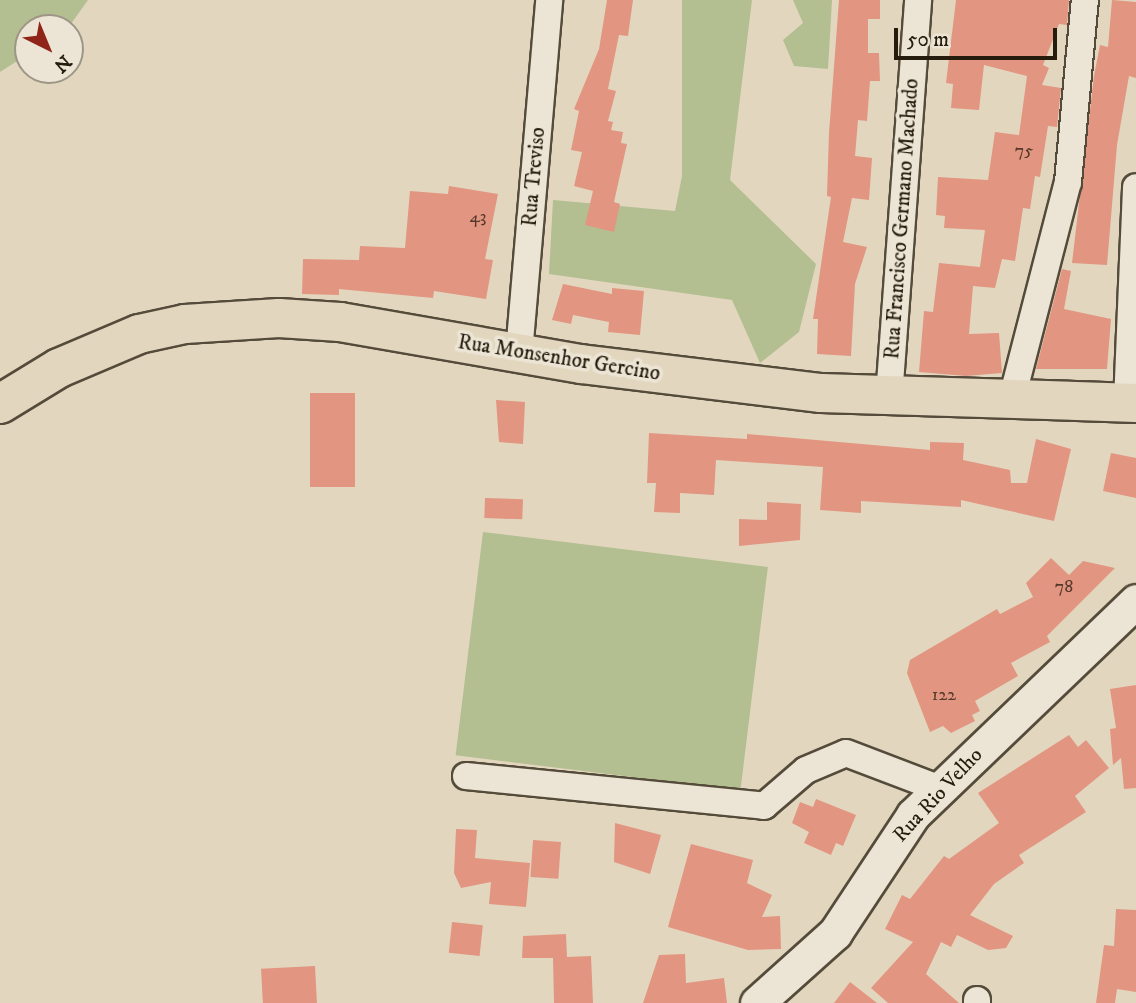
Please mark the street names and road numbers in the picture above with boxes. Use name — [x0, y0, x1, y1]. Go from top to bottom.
street label: Rua Francisco Germano Machado — [880, 78, 924, 360]
street label: Rua Treviso — [517, 126, 551, 228]
street label: Rua Monsenhor Gercino — [456, 330, 662, 386]
street label: Rua Rio Velho — [888, 743, 988, 847]

